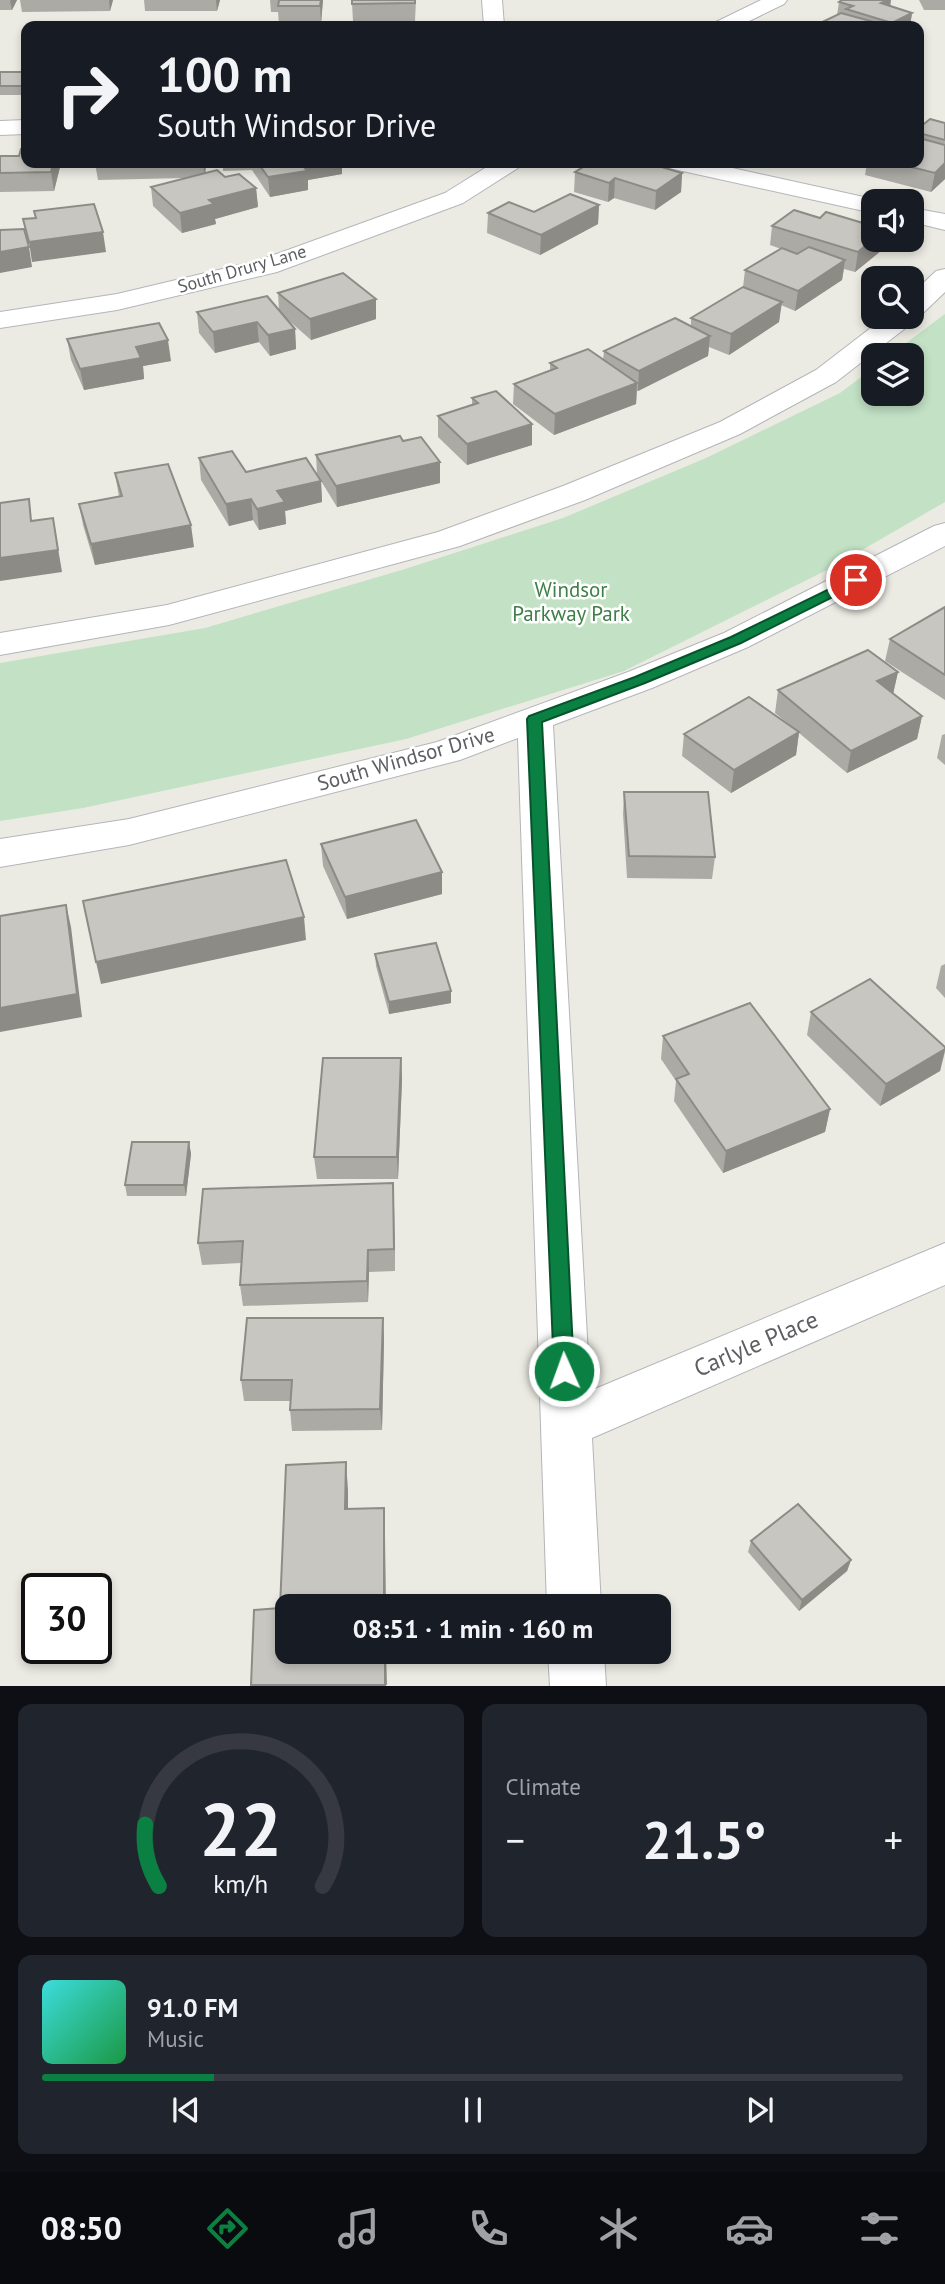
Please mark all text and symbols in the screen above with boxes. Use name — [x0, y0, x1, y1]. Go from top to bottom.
text: 100 m — [157, 42, 292, 106]
icon: right — [42, 49, 133, 140]
text: South Windsor Drive — [157, 104, 436, 146]
map controls — [861, 189, 924, 406]
button: sound — [861, 189, 924, 252]
street label: South Drury Lane — [175, 239, 309, 298]
button: search — [861, 266, 924, 329]
button: layers — [861, 343, 924, 406]
pin — [826, 550, 886, 610]
icon: arrive — [837, 561, 875, 599]
park label: Windsor Parkway Park — [512, 576, 630, 627]
street label: South Windsor Drive — [314, 720, 498, 797]
street label: Carlyle Place — [689, 1303, 823, 1384]
position arrow — [527, 1334, 601, 1408]
speed limit sign: 30 — [21, 1573, 112, 1664]
text: 08:51 · 1 min · 160 m — [353, 1612, 593, 1645]
text: Climate — [506, 1772, 581, 1801]
text: 22 — [199, 1783, 282, 1877]
text: 21.5° — [642, 1806, 766, 1873]
text: − — [506, 1815, 525, 1864]
text: + — [884, 1815, 903, 1864]
text: km/h — [213, 1868, 268, 1900]
text: 91.0 FM — [147, 1991, 238, 2024]
text: Music — [147, 2024, 204, 2053]
icon: previous — [167, 2091, 205, 2129]
icon: pause — [454, 2091, 492, 2129]
icon: next — [741, 2091, 779, 2129]
icon: directions — [203, 2204, 252, 2253]
icon: music — [334, 2204, 383, 2253]
icon: phone — [464, 2204, 513, 2253]
icon: climate — [594, 2204, 643, 2253]
icon: car — [725, 2204, 774, 2253]
icon: filters — [855, 2204, 904, 2253]
text: 08:50 — [41, 2207, 122, 2249]

